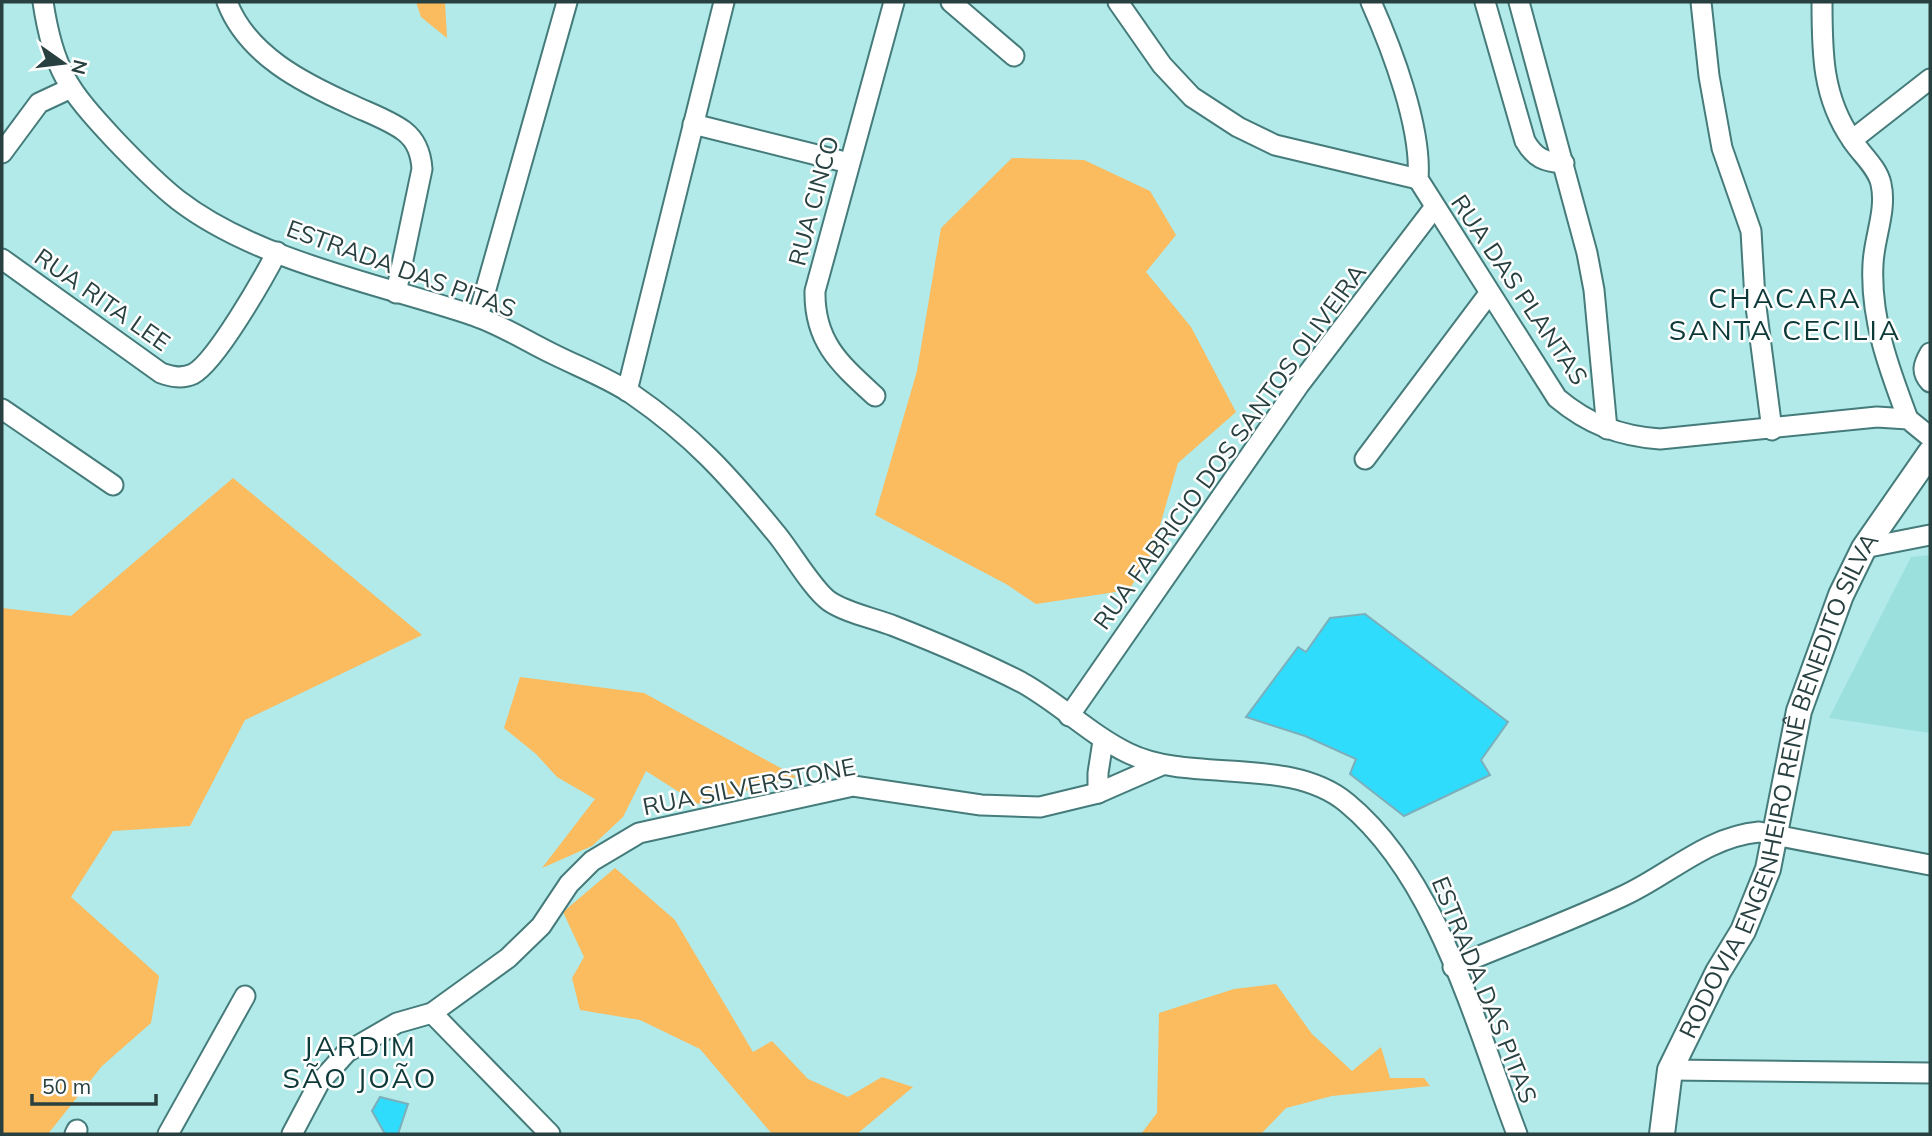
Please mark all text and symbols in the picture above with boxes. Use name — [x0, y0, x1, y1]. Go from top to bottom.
north arrow — [28, 28, 98, 98]
text: N — [66, 57, 93, 77]
street label: RUA CINCO — [781, 133, 845, 269]
street label: RUA DAS PLANTAS — [1445, 189, 1595, 390]
street label: ESTRADA DAS PITAS — [283, 213, 520, 323]
street label: RUA RITA LEE — [29, 241, 176, 357]
street label: RUA FABRICIO DOS SANTOS OLIVEIRA — [1086, 258, 1372, 635]
district label: CHACARA SANTA CECILIA — [1669, 280, 1901, 347]
street label: RODOVIA ENGENHEIRO RENÊ BENEDITO SILVA — [1672, 526, 1884, 1043]
street label: RUA SILVERSTONE — [640, 751, 858, 821]
street label: ESTRADA DAS PITAS — [1426, 872, 1544, 1107]
district label: JARDIM SÃO JOÃO — [283, 1028, 437, 1095]
scale bar — [32, 1062, 156, 1106]
text: 50 m — [42, 1073, 91, 1099]

